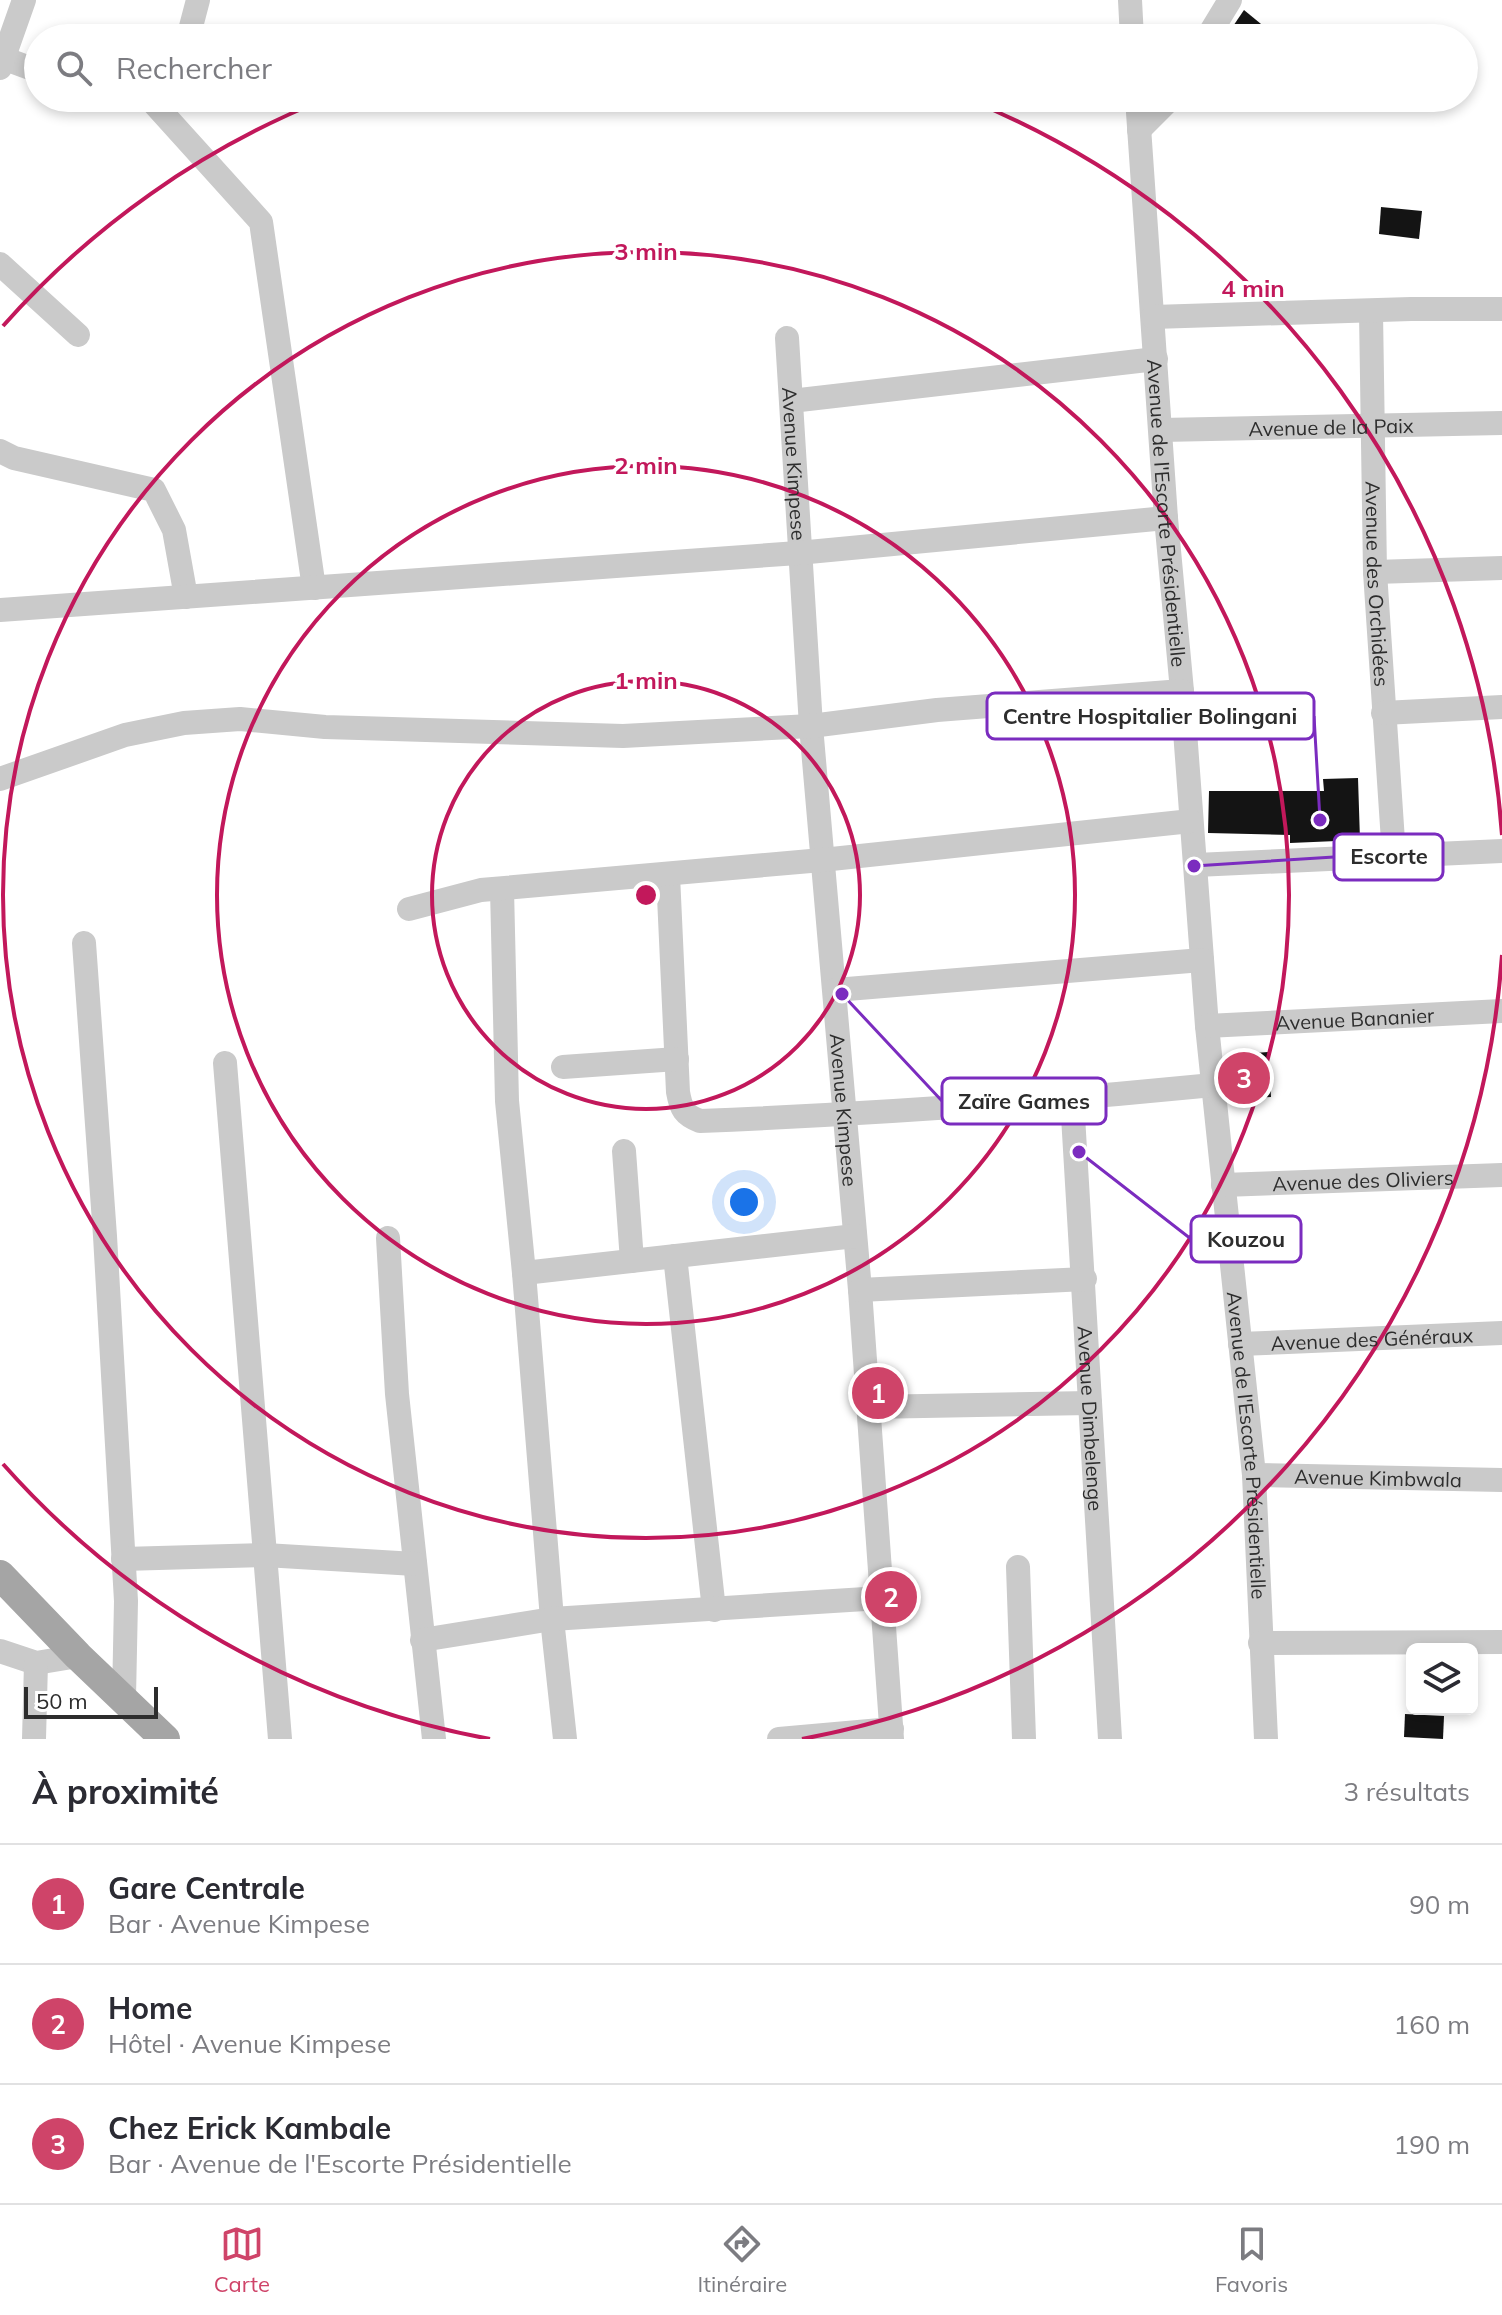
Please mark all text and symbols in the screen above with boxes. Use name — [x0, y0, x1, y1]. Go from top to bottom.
search box — [24, 24, 1478, 112]
icon: search — [52, 46, 96, 90]
text: Rechercher — [116, 49, 272, 87]
text: 3 min — [614, 236, 678, 266]
text: 4 min — [1221, 273, 1285, 303]
street label: Avenue de l'Escorte Présidentielle — [1143, 358, 1192, 668]
street label: Avenue Kimpese — [778, 386, 812, 541]
street label: Avenue de la Paix — [1248, 412, 1414, 441]
text: 2 min — [614, 450, 678, 480]
street label: Avenue des Orchidées — [1361, 481, 1395, 687]
text: 1 min — [614, 665, 678, 695]
callout: Centre Hospitalier Bolingani — [987, 693, 1314, 739]
text: Centre Hospitalier Bolingani — [1003, 702, 1297, 730]
callout: Escorte — [1334, 834, 1443, 880]
text: Escorte — [1350, 842, 1428, 870]
centre of rings — [632, 881, 660, 909]
street label: Avenue Bananier — [1275, 1002, 1436, 1035]
street label: Avenue Kimpese — [825, 1032, 863, 1187]
pin: 3 — [1218, 1048, 1270, 1108]
callout: Zaïre Games — [942, 1078, 1106, 1124]
text: Zaïre Games — [958, 1087, 1090, 1115]
street label: Avenue des Oliviers — [1272, 1164, 1454, 1196]
your location — [724, 1182, 764, 1222]
callout: Kouzou — [1191, 1216, 1301, 1262]
text: Kouzou — [1207, 1225, 1285, 1253]
street label: Avenue de l'Escorte Présidentielle — [1222, 1290, 1272, 1600]
street label: Avenue des Généraux — [1270, 1322, 1474, 1355]
street label: Avenue Dimbelenge — [1073, 1325, 1109, 1512]
pin: 1 — [852, 1363, 904, 1423]
street label: Avenue Kimbwala — [1294, 1463, 1462, 1492]
pin: 2 — [865, 1567, 917, 1627]
map controls — [1406, 1643, 1478, 1715]
button: layers — [1406, 1643, 1478, 1715]
scale bar — [24, 1683, 158, 1719]
text: 50 m — [36, 1687, 87, 1715]
text: À proximité — [32, 1770, 219, 1813]
text: 3 résultats — [1343, 1775, 1470, 1808]
text: Gare Centrale — [108, 1869, 305, 1907]
text: 1 — [50, 1888, 66, 1921]
text: 90 m — [1409, 1888, 1470, 1921]
text: Bar · Avenue Kimpese — [108, 1907, 370, 1940]
text: Home — [108, 1989, 192, 2027]
text: 2 — [50, 2008, 66, 2041]
text: 160 m — [1394, 2008, 1470, 2041]
text: Hôtel · Avenue Kimpese — [108, 2027, 391, 2060]
text: Chez Erick Kambale — [108, 2109, 391, 2147]
text: 3 — [50, 2128, 66, 2161]
text: 190 m — [1394, 2128, 1470, 2161]
text: Bar · Avenue de l'Escorte Présidentielle — [108, 2147, 572, 2180]
tab: Carte — [214, 2222, 270, 2298]
tab: Itinéraire — [698, 2222, 787, 2298]
tab: Favoris — [1215, 2222, 1288, 2298]

